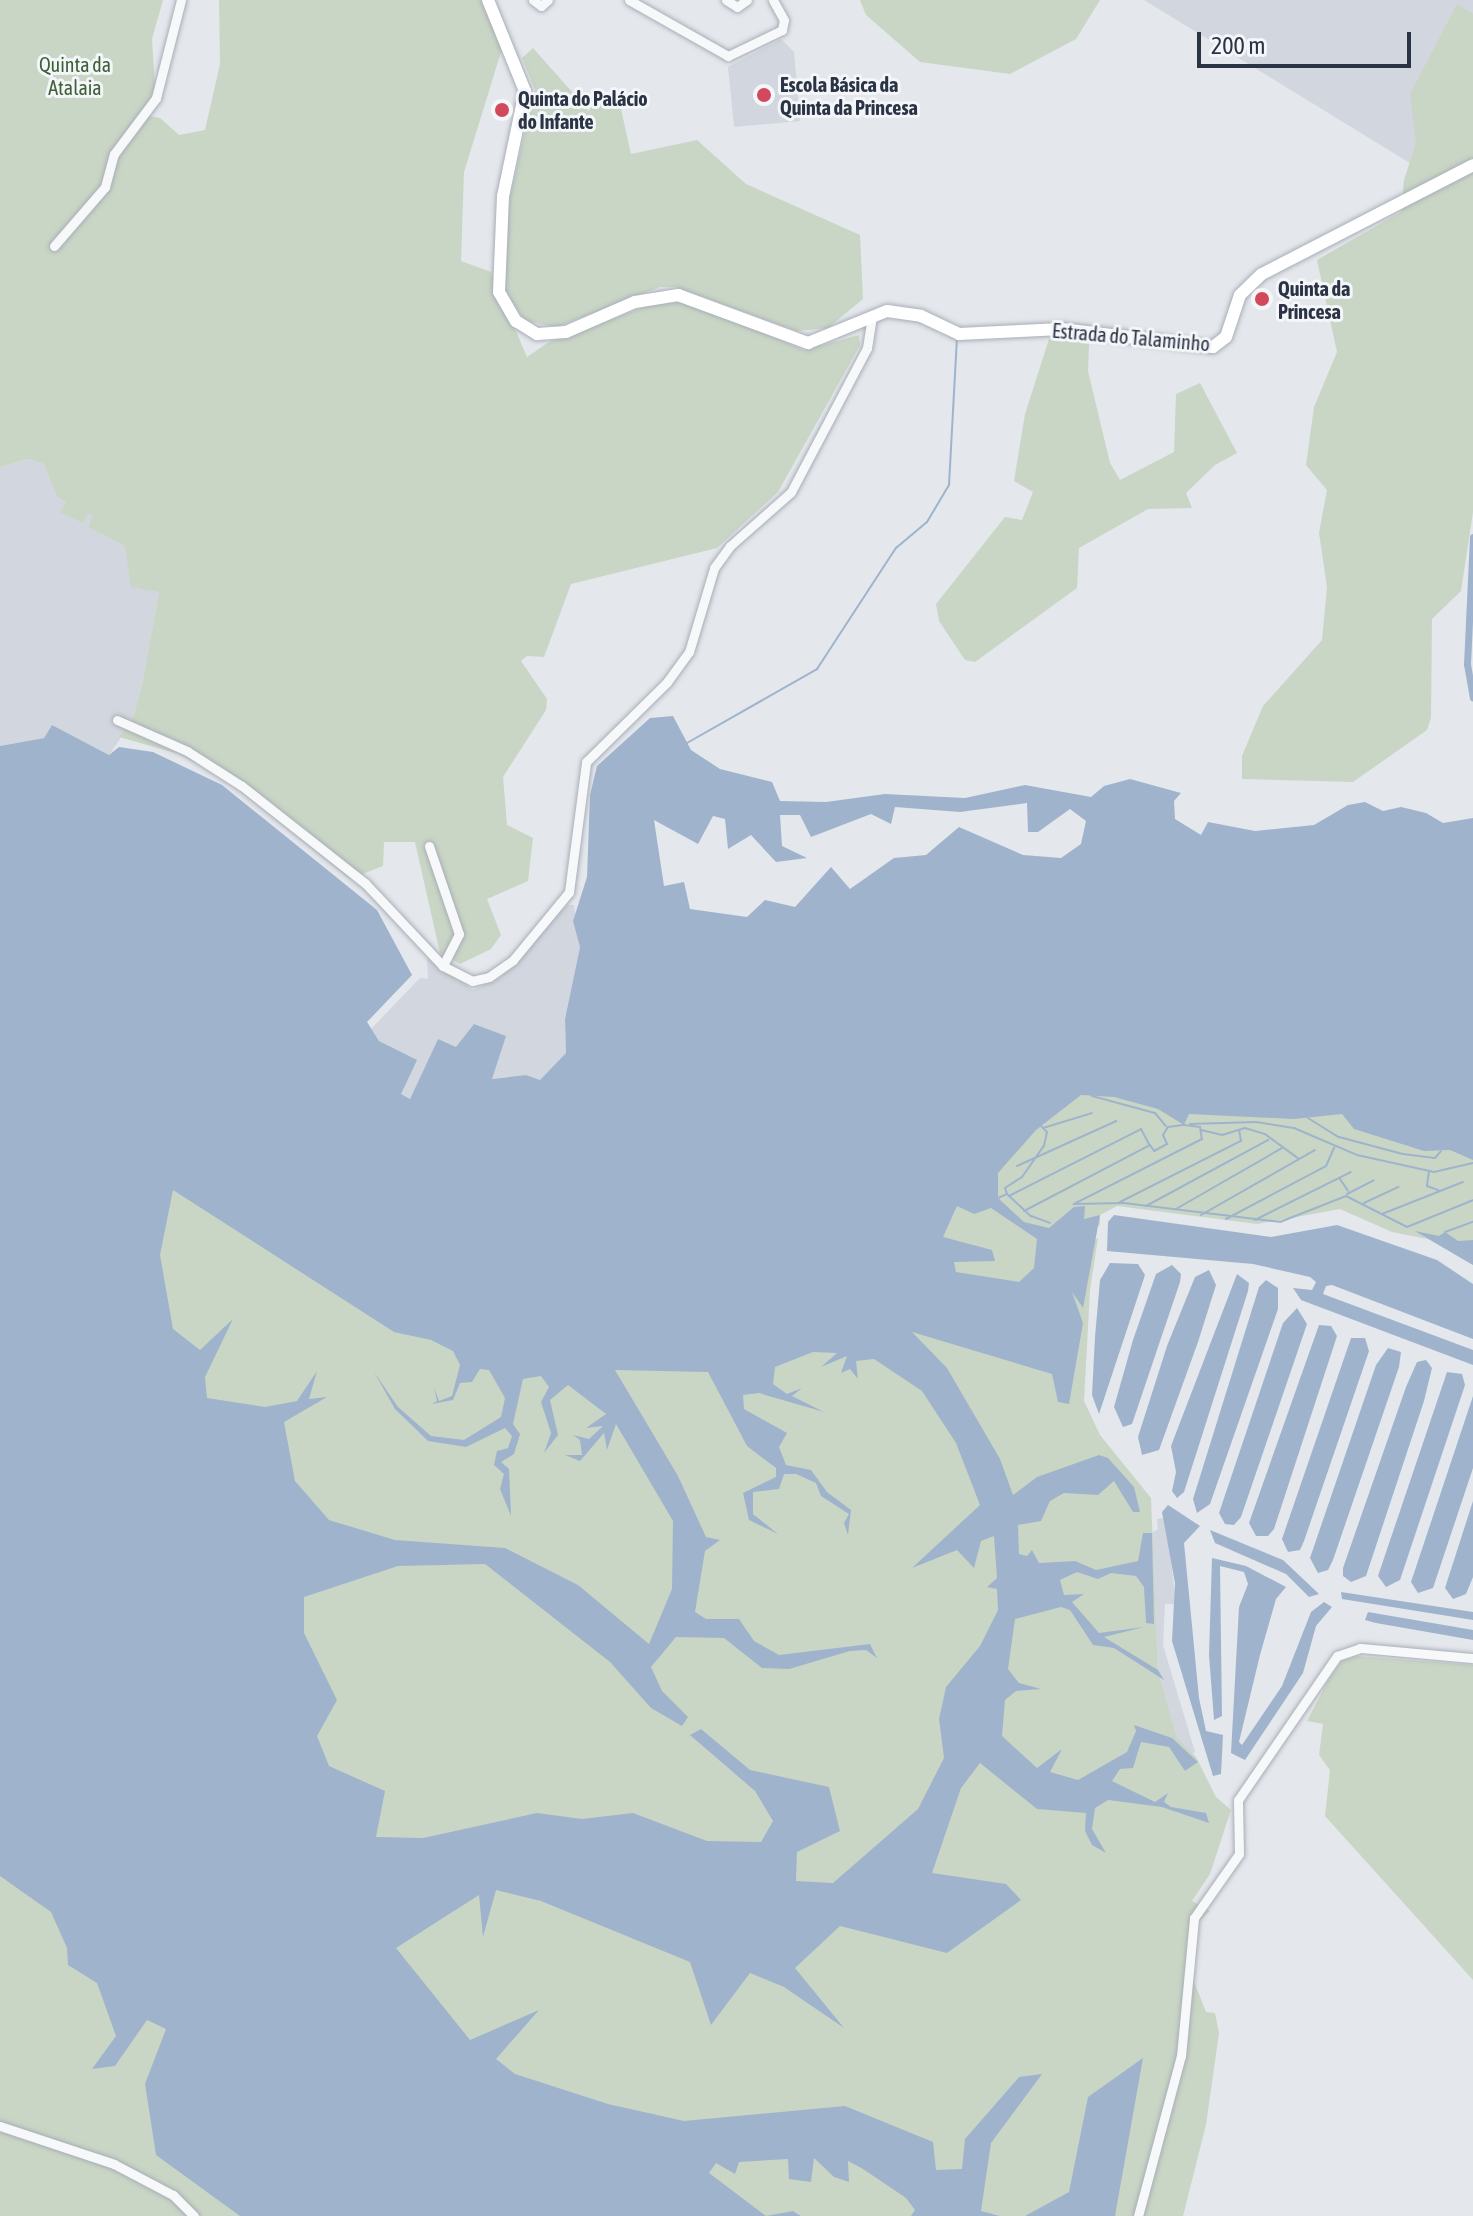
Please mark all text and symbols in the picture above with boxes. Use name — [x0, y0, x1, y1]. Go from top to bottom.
scale bar — [1201, 16, 1415, 66]
text: 200 m — [1211, 32, 1265, 59]
park label: Quinta da Atalaia — [39, 53, 111, 100]
place label: Escola Básica da Quinta da Princesa — [780, 72, 918, 119]
place label: Quinta do Palácio do Infante — [518, 86, 648, 133]
marker: Escola Básica da Quinta da Princesa — [755, 86, 773, 104]
marker: Quinta do Palácio do Infante — [493, 101, 511, 119]
place label: Quinta da Princesa — [1278, 276, 1350, 323]
marker: Quinta da Princesa — [1253, 290, 1271, 308]
street label: Estrada do Talaminho — [1051, 318, 1211, 356]

